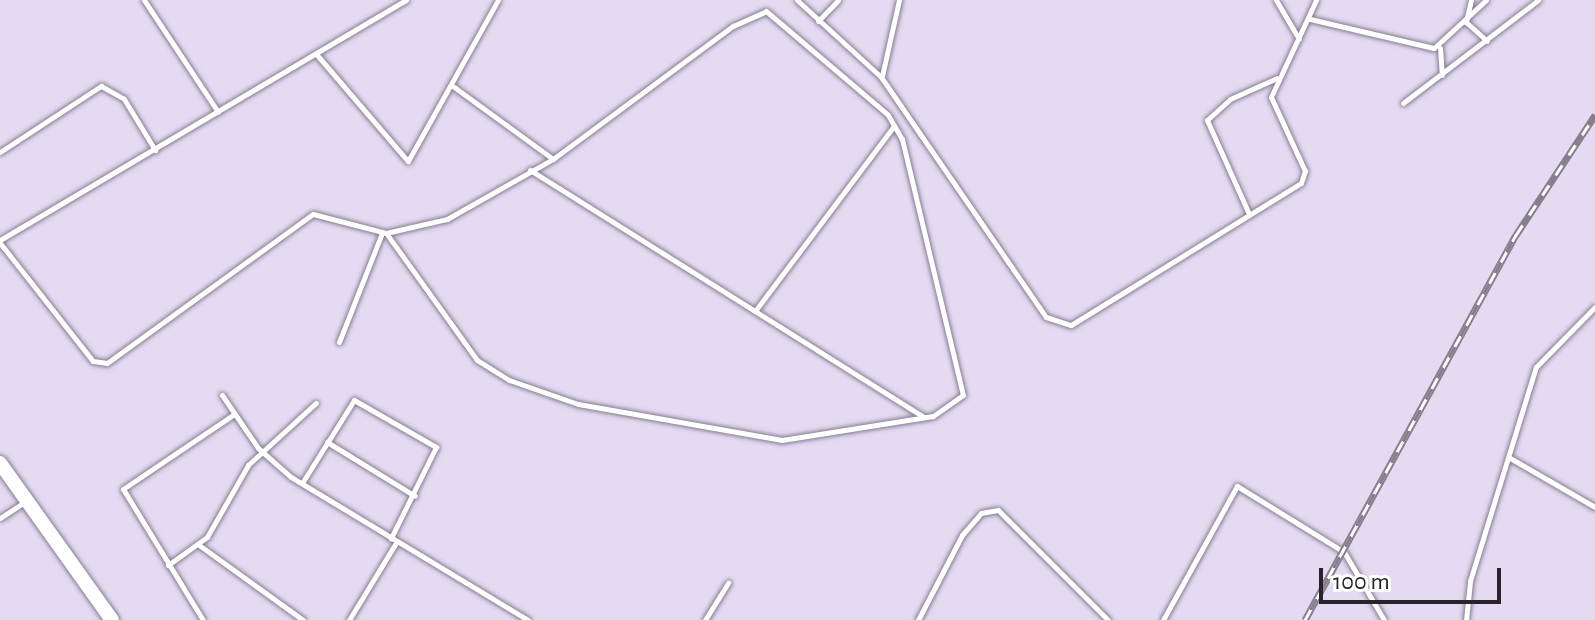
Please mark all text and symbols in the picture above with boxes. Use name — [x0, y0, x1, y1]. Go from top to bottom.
scale bar — [1323, 552, 1505, 602]
text: 100 m — [1333, 570, 1390, 594]

